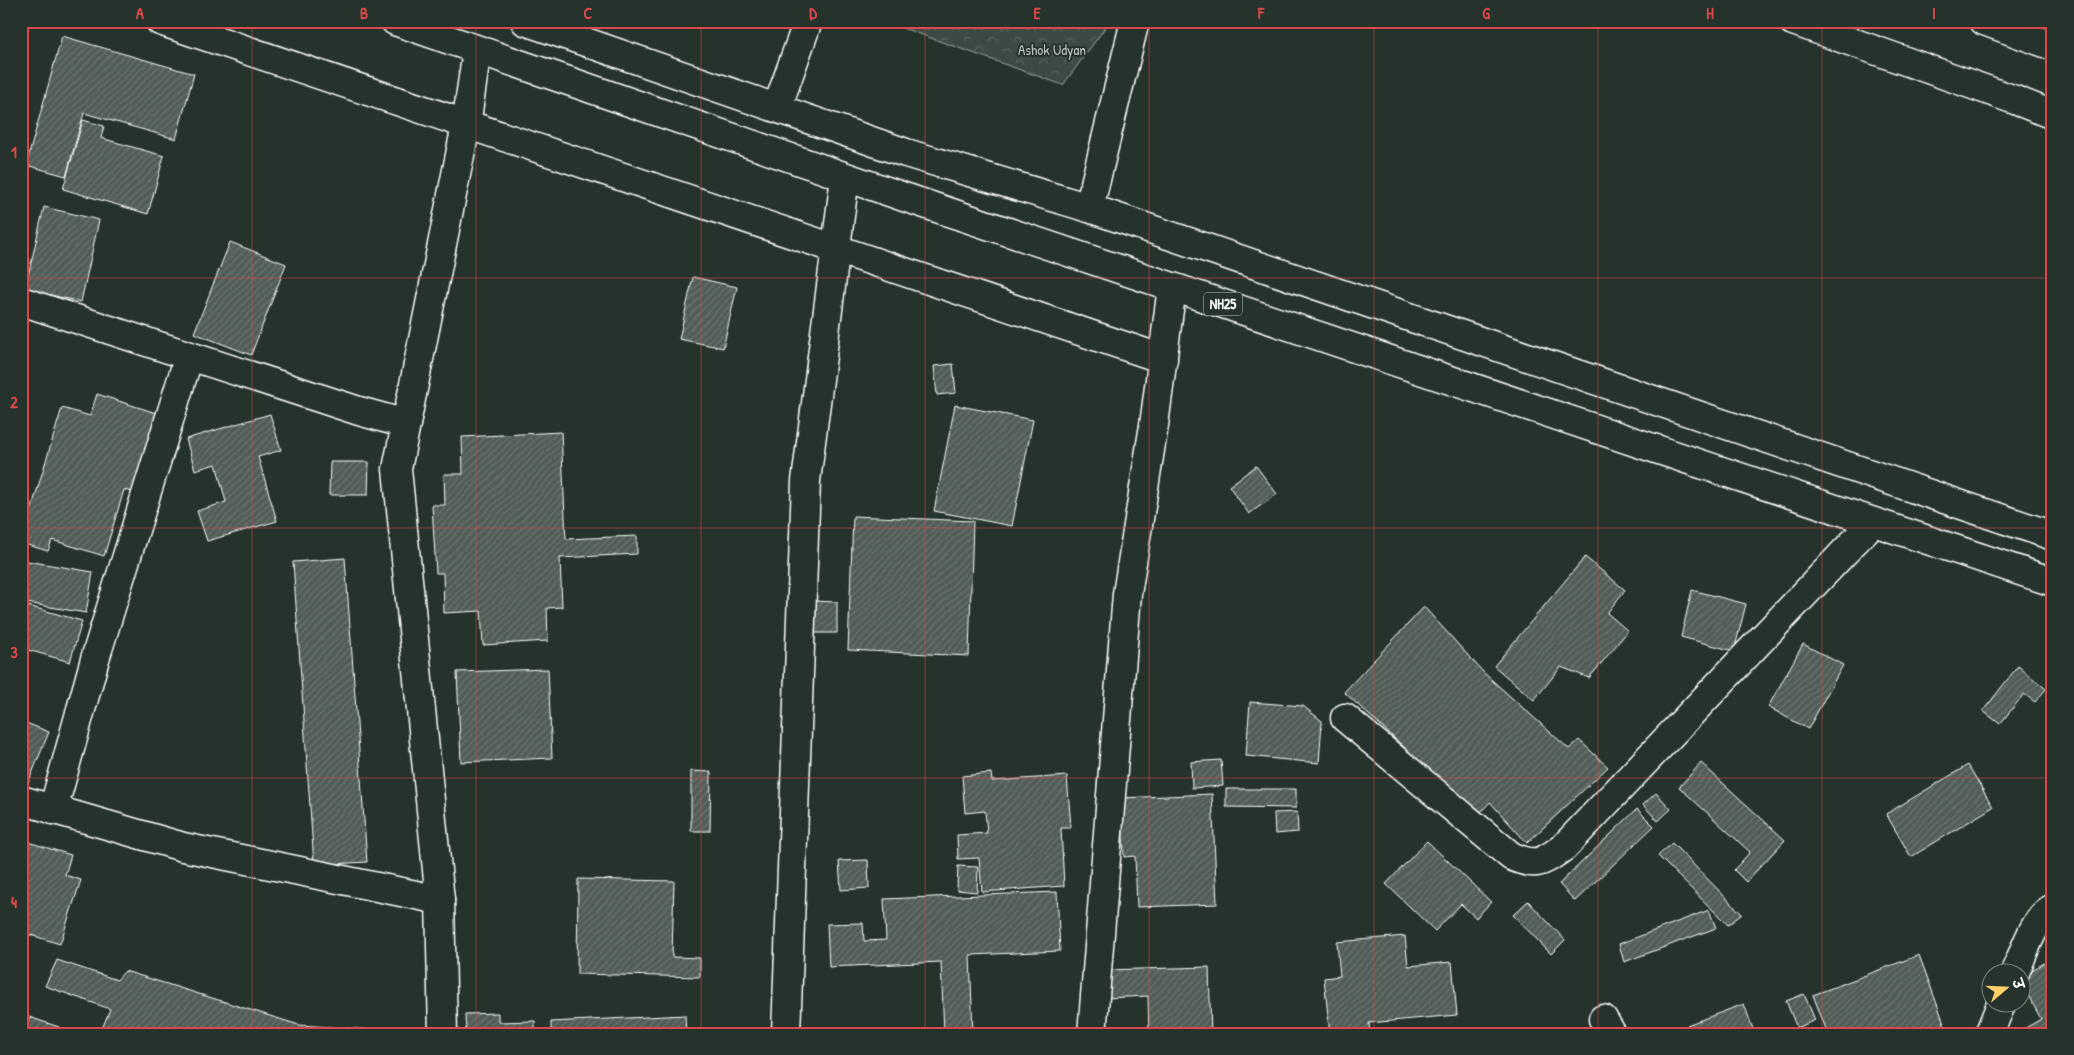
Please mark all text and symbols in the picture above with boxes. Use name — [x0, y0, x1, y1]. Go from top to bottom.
text: A — [136, 2, 144, 24]
text: B — [360, 2, 368, 24]
text: C — [584, 2, 593, 24]
text: D — [809, 2, 817, 24]
text: E — [1033, 2, 1041, 24]
text: F — [1257, 2, 1265, 24]
text: G — [1482, 2, 1490, 24]
text: H — [1706, 2, 1714, 24]
text: I — [1932, 2, 1936, 24]
park label: Ashok Udyan — [1018, 39, 1086, 60]
text: 1 — [11, 141, 17, 163]
road number: NH25 — [1204, 292, 1242, 316]
text: 2 — [10, 391, 18, 413]
text: 3 — [10, 641, 18, 663]
text: 4 — [11, 891, 17, 913]
north arrow — [1982, 962, 2032, 1012]
text: उ — [2008, 974, 2030, 993]

